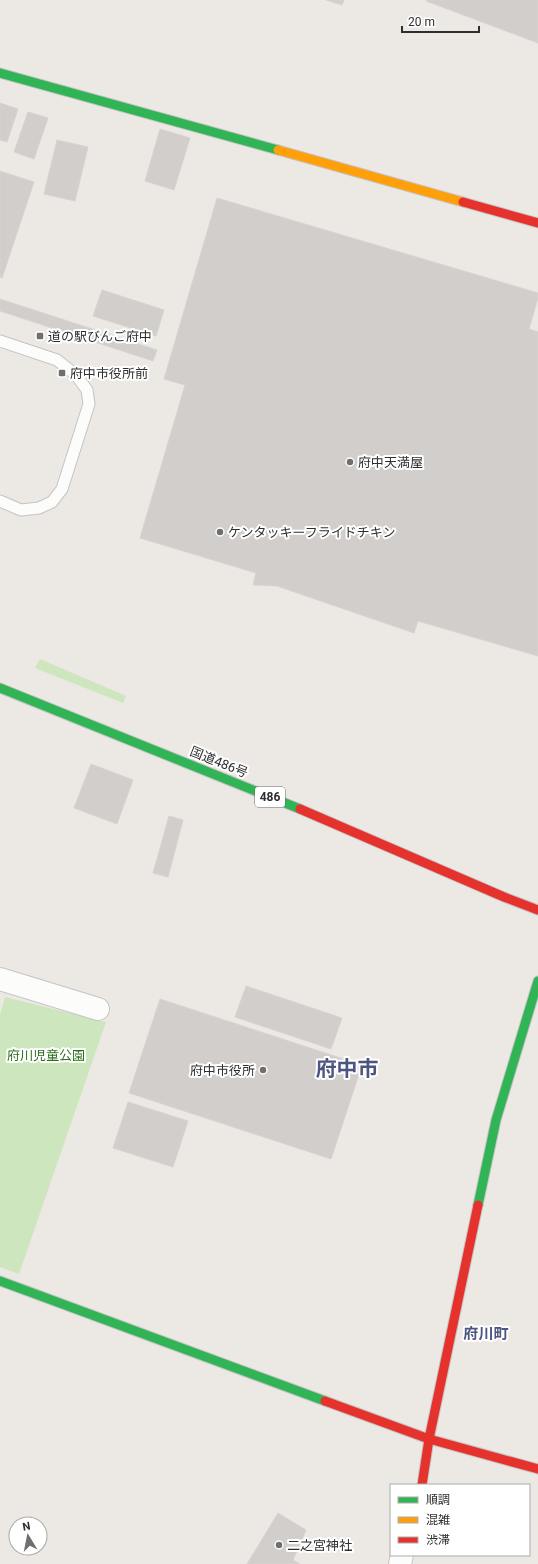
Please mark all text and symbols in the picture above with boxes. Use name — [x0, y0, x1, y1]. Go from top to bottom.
scale bar — [402, 8, 479, 34]
text: 20 m — [408, 15, 435, 29]
place label: 道の駅びんご府中 — [48, 329, 152, 344]
marker: 道の駅びんご府中 — [35, 331, 45, 341]
place label: 府中市役所前 — [70, 366, 148, 381]
marker: 府中市役所前 — [57, 368, 67, 378]
place label: 府中天満屋 — [358, 455, 423, 470]
marker: 府中天満屋 — [345, 457, 355, 467]
place label: ケンタッキーフライドチキン — [228, 525, 395, 540]
marker: ケンタッキーフライドチキン — [215, 527, 225, 537]
street label: 国道486号 — [188, 744, 250, 780]
road number: 486 — [255, 787, 285, 807]
park label: 府川児童公園 — [7, 1048, 85, 1063]
district label: 府中市 — [316, 1057, 379, 1081]
place label: 府中市役所 — [190, 1063, 255, 1078]
marker: 府中市役所 — [258, 1065, 268, 1075]
district label: 府川町 — [463, 1325, 509, 1343]
legend — [390, 1484, 530, 1556]
text: 順調 — [426, 1493, 450, 1507]
text: 混雑 — [426, 1513, 450, 1527]
north arrow — [8, 1516, 48, 1556]
text: N — [21, 1520, 32, 1534]
text: 渋滞 — [426, 1533, 450, 1547]
place label: 二之宮神社 — [287, 1538, 352, 1553]
marker: 二之宮神社 — [274, 1540, 284, 1550]

